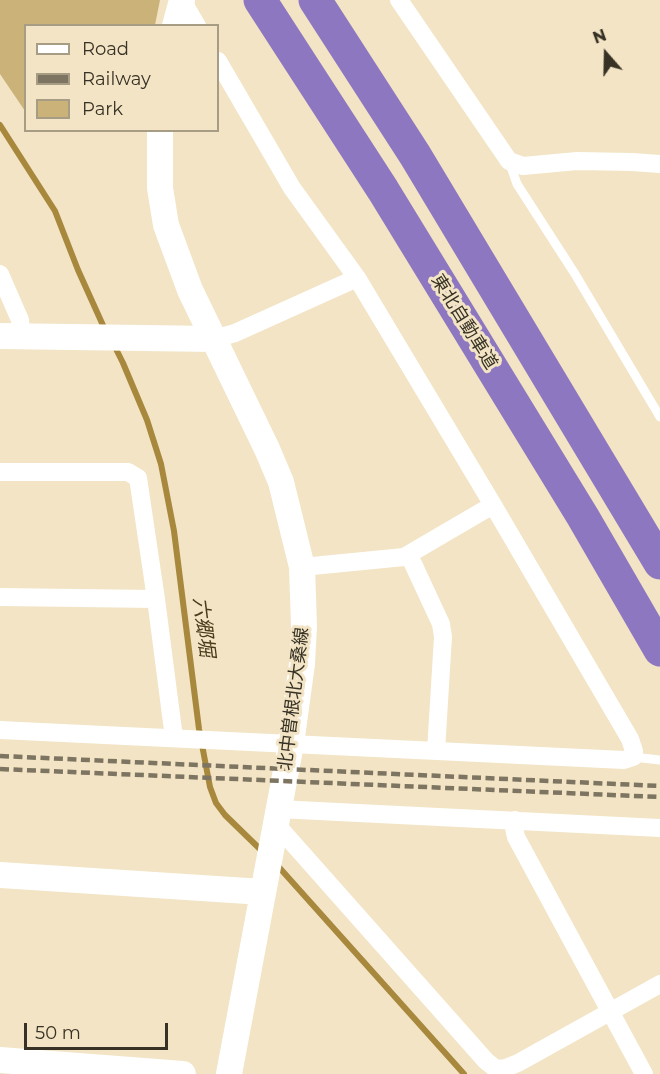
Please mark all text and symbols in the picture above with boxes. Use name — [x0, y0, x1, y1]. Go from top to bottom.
legend — [24, 24, 219, 132]
north arrow — [576, 24, 636, 84]
text: N — [590, 25, 609, 48]
text: Road — [82, 38, 129, 60]
text: Railway — [82, 68, 151, 90]
text: Park — [82, 98, 123, 120]
street label: 東北自動車道 — [426, 270, 502, 374]
water label: 六郷堀 — [187, 596, 219, 658]
street label: 北中曽根北大桑線 — [275, 626, 313, 772]
scale bar — [27, 1011, 171, 1049]
text: 50 m — [35, 1022, 81, 1044]

